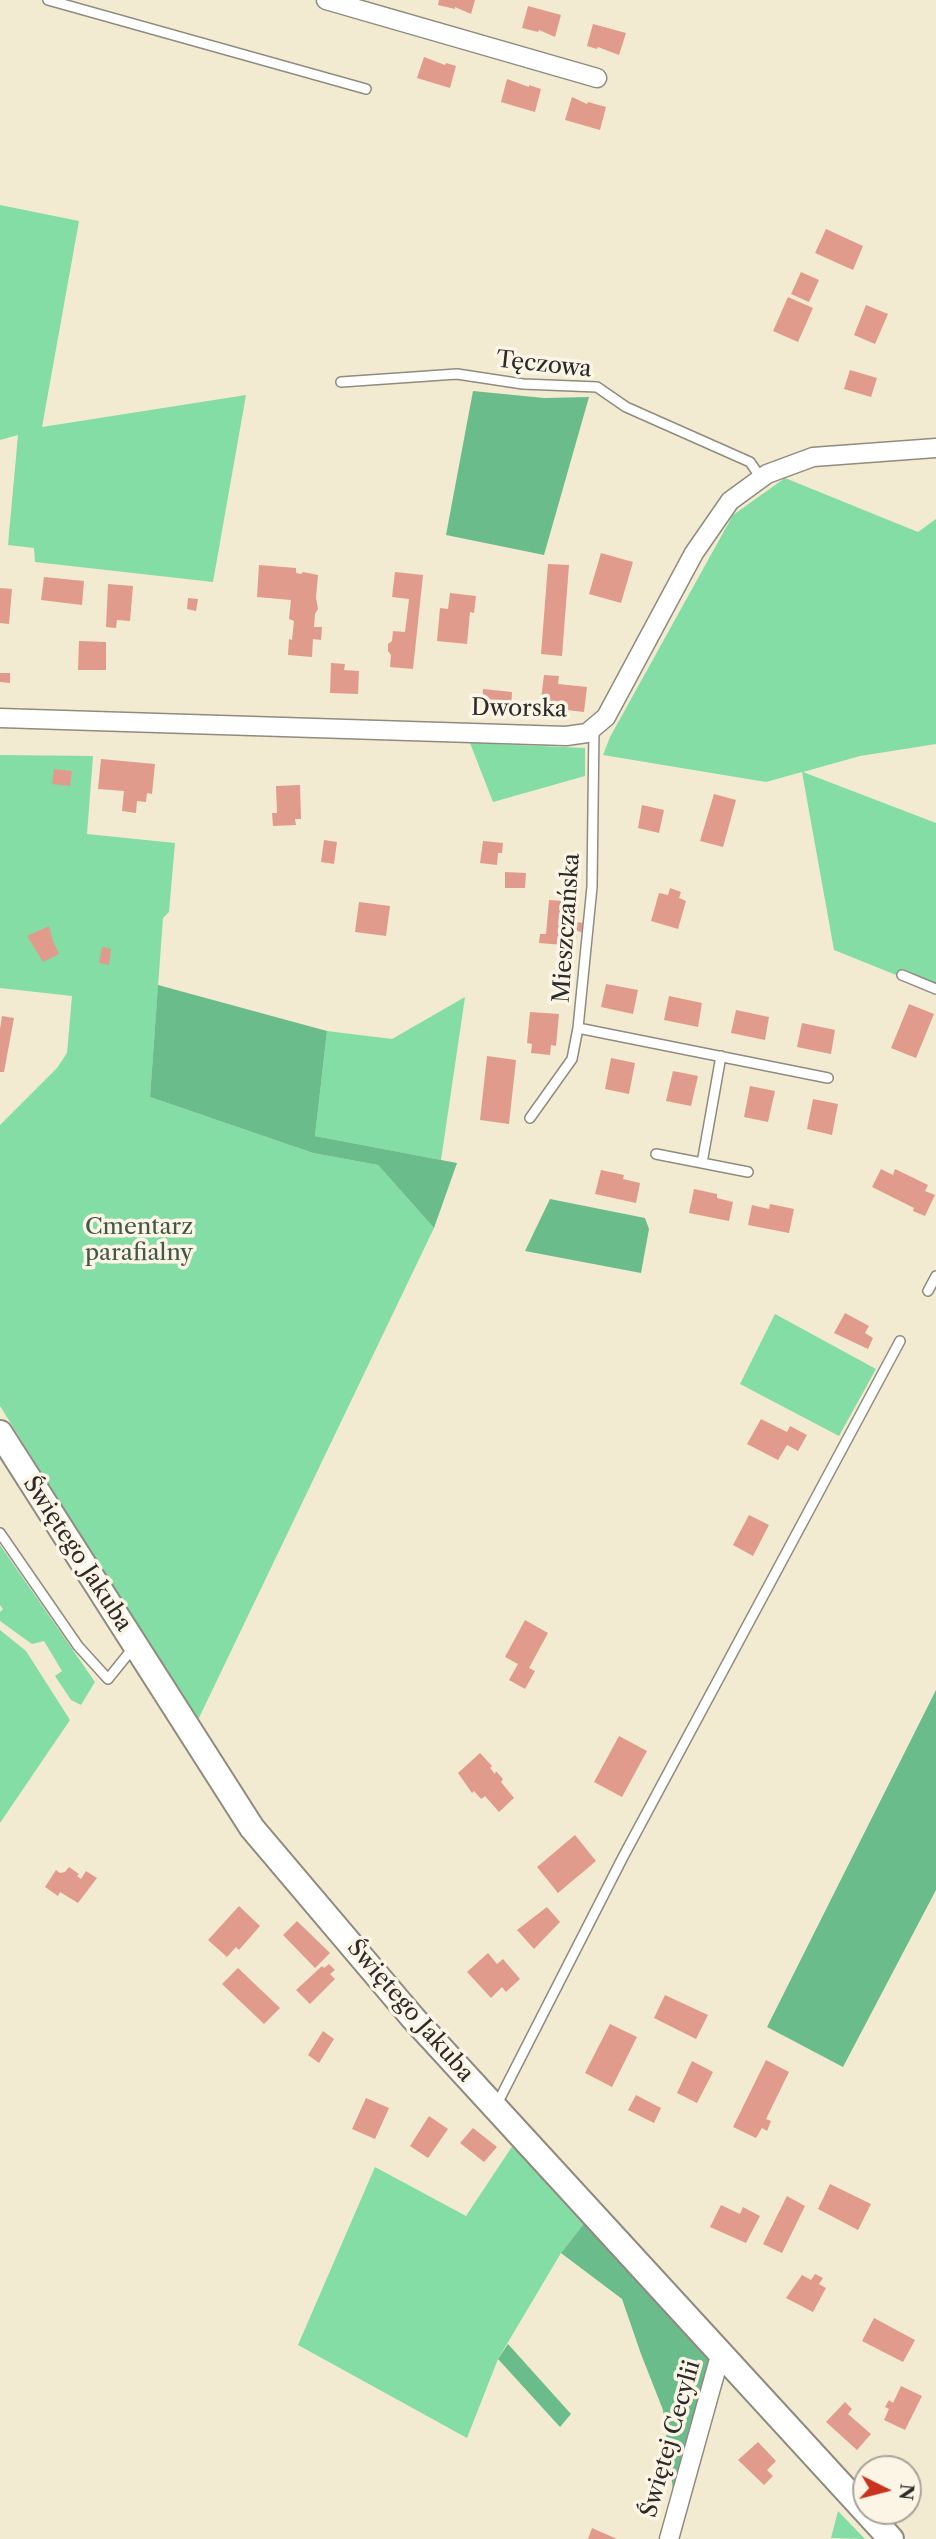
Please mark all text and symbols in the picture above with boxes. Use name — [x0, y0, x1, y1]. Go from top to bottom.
street label: Tęczowa — [495, 346, 593, 384]
street label: Dworska — [471, 694, 567, 724]
street label: Mieszczańska — [548, 852, 586, 1004]
park label: Cmentarz parafialny — [85, 1213, 193, 1267]
street label: Świętego Jakuba — [17, 1471, 137, 1637]
street label: Świętego Jakuba — [341, 1934, 479, 2088]
street label: Świętej Cecylii — [635, 2357, 707, 2521]
north arrow — [852, 2455, 922, 2525]
text: N — [894, 2483, 919, 2501]

